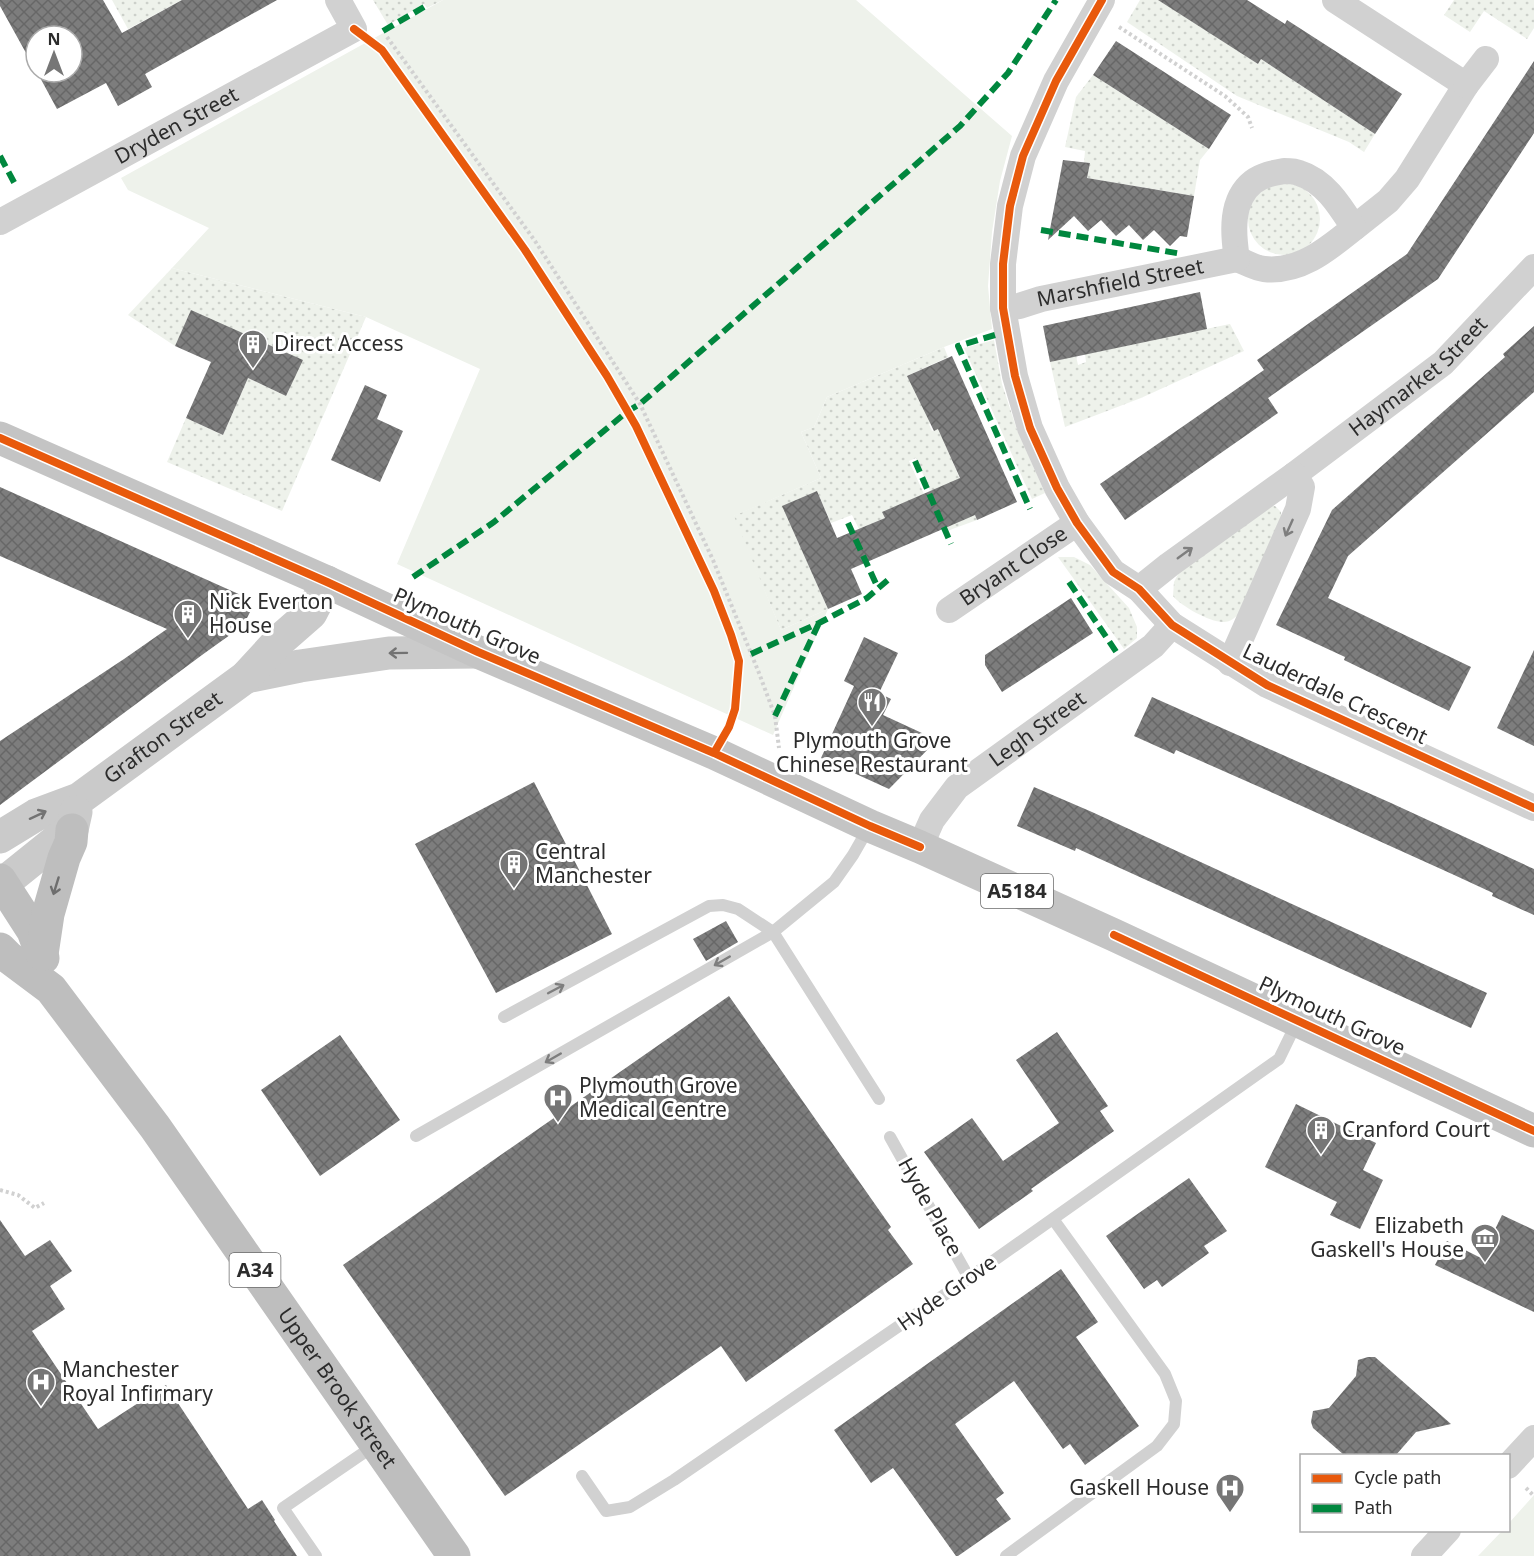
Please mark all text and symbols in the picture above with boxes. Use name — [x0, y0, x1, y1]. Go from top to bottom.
north arrow — [24, 24, 84, 84]
text: N — [47, 28, 61, 50]
street label: Dryden Street — [109, 80, 243, 170]
street label: Marshfield Street — [1034, 251, 1206, 313]
street label: Haymarket Street — [1343, 310, 1493, 442]
building icon: Direct Access — [237, 328, 269, 370]
place label: Direct Access — [274, 329, 404, 357]
street label: Bryant Close — [954, 519, 1072, 612]
one-way arrow — [1283, 519, 1294, 537]
one-way arrow — [1177, 547, 1193, 559]
street label: Plymouth Grove — [389, 580, 546, 670]
place label: Nick Everton House — [209, 587, 333, 639]
building icon: Nick Everton House — [172, 598, 204, 640]
street label: Lauderdale Crescent — [1238, 636, 1433, 750]
one-way arrow — [389, 647, 409, 659]
street label: Grafton Street — [98, 684, 227, 789]
street label: Legh Street — [983, 684, 1091, 773]
restaurant icon: Plymouth Grove Chinese Restaurant — [856, 686, 888, 728]
place label: Plymouth Grove Chinese Restaurant — [776, 726, 968, 778]
one-way arrow — [29, 809, 47, 821]
place label: Central Manchester — [535, 837, 652, 889]
building icon: Central Manchester — [498, 848, 530, 890]
road number: A5184 — [981, 874, 1053, 908]
one-way arrow — [50, 876, 61, 895]
one-way arrow — [714, 956, 731, 968]
street label: Plymouth Grove — [1255, 969, 1410, 1061]
one-way arrow — [547, 983, 564, 995]
one-way arrow — [545, 1052, 562, 1064]
place label: Plymouth Grove Medical Centre — [579, 1071, 738, 1123]
hospital icon: Plymouth Grove Medical Centre — [542, 1082, 574, 1124]
building icon: Cranford Court — [1305, 1114, 1337, 1156]
place label: Cranford Court — [1342, 1115, 1490, 1143]
street label: Hyde Place — [892, 1152, 969, 1261]
place label: Elizabeth Gaskell's House — [1310, 1211, 1464, 1263]
museum icon: Elizabeth Gaskell's House — [1469, 1222, 1501, 1264]
street label: Hyde Grove — [891, 1248, 1001, 1337]
road number: A34 — [230, 1253, 280, 1287]
street label: Upper Brook Street — [272, 1302, 404, 1474]
place label: Manchester Royal Infirmary — [62, 1355, 213, 1407]
hospital icon: Manchester Royal Infirmary — [25, 1366, 57, 1408]
legend — [1300, 1454, 1510, 1532]
text: Cycle path — [1354, 1465, 1441, 1489]
hospital icon: Gaskell House — [1214, 1472, 1246, 1514]
place label: Gaskell House — [1069, 1473, 1209, 1501]
text: Path — [1354, 1495, 1393, 1519]

